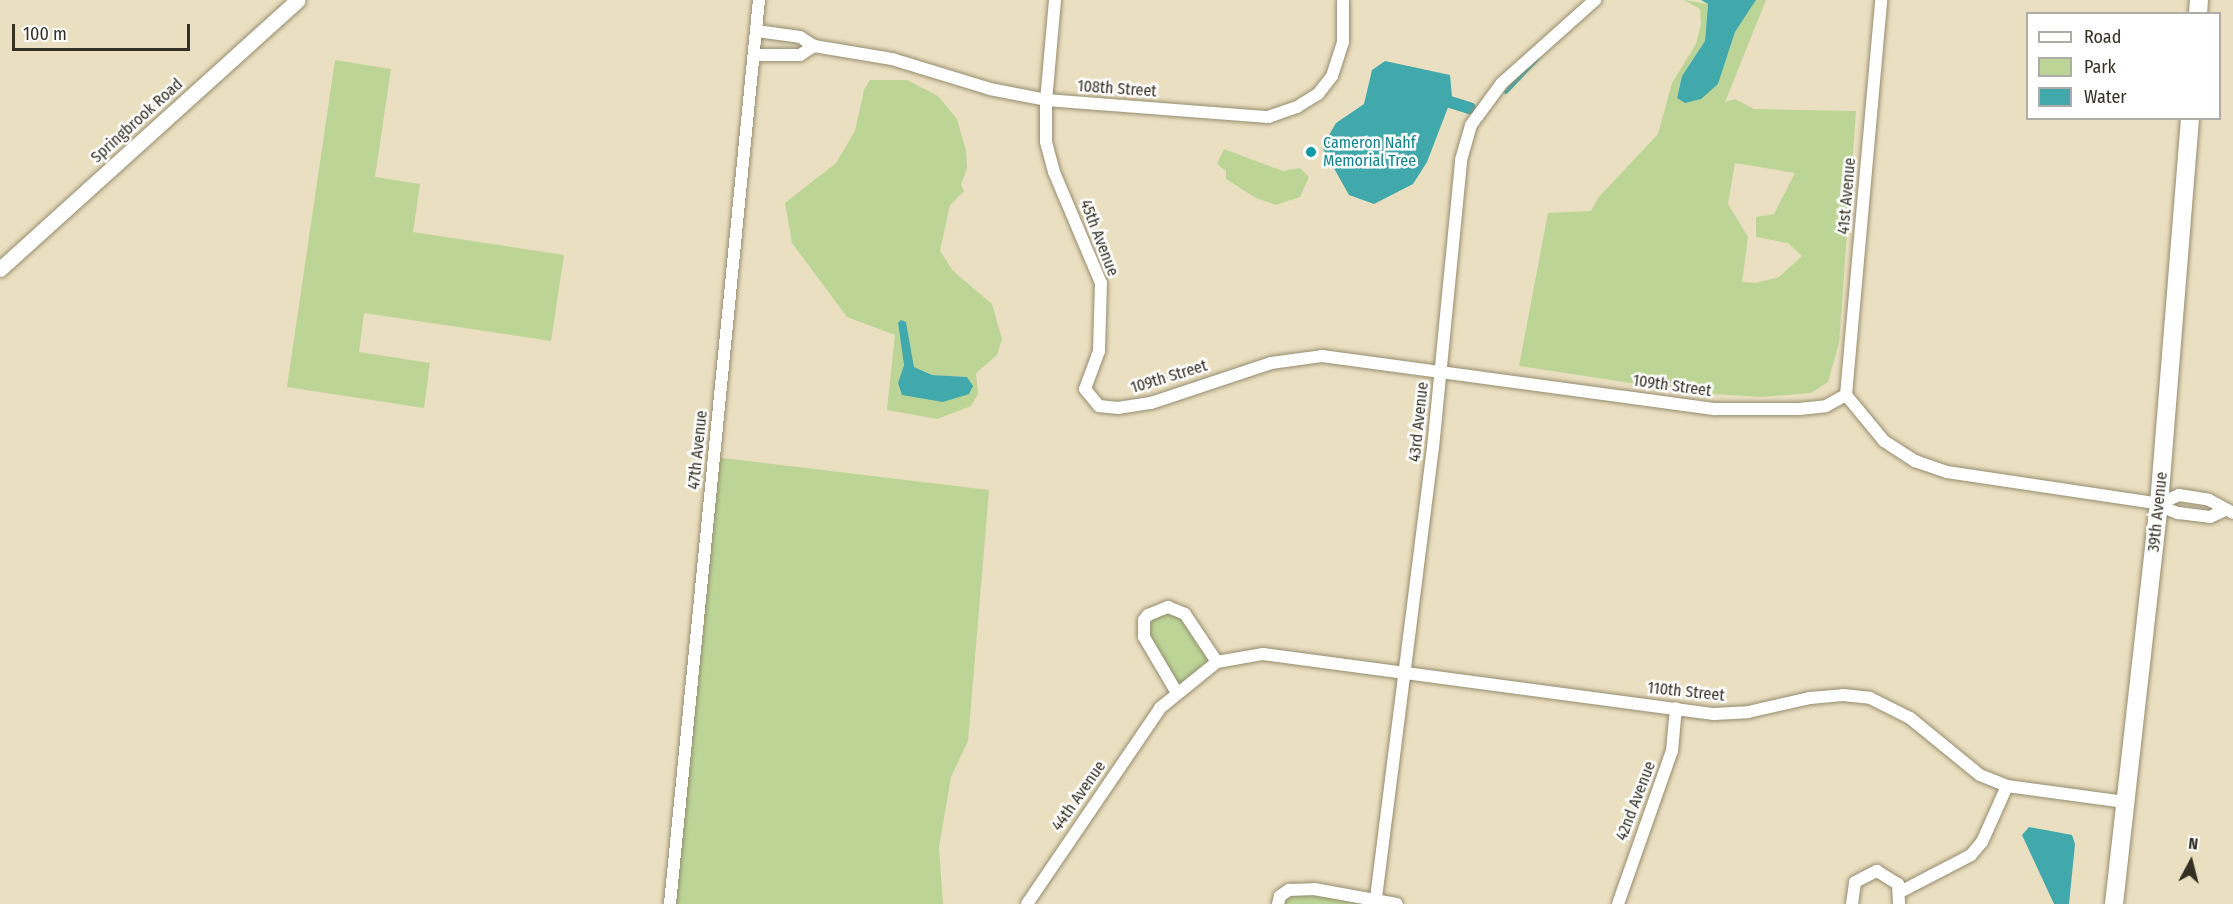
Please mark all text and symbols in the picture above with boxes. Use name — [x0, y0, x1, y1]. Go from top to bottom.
scale bar — [15, 12, 194, 50]
legend — [2026, 12, 2221, 120]
text: 100 m — [23, 23, 67, 45]
text: Road — [2084, 26, 2121, 48]
text: Park — [2084, 56, 2116, 78]
street label: Springbrook Road — [87, 75, 187, 167]
street label: 108th Street — [1077, 77, 1157, 101]
text: Water — [2084, 86, 2127, 108]
place label: Cameron Nahf Memorial Tree — [1323, 133, 1416, 171]
marker: Cameron Nahf Memorial Tree — [1304, 145, 1318, 159]
street label: 41st Avenue — [1834, 157, 1860, 235]
street label: 45th Avenue — [1076, 197, 1122, 279]
street label: 109th Street — [1128, 356, 1210, 398]
street label: 109th Street — [1632, 371, 1712, 401]
street label: 43rd Avenue — [1405, 381, 1433, 463]
street label: 47th Avenue — [684, 410, 712, 490]
street label: 39th Avenue — [2144, 471, 2172, 553]
street label: 110th Street — [1647, 678, 1725, 706]
street label: 44th Avenue — [1048, 757, 1110, 835]
street label: 42nd Avenue — [1612, 759, 1660, 843]
north arrow — [2161, 832, 2221, 892]
text: N — [2187, 834, 2199, 854]

